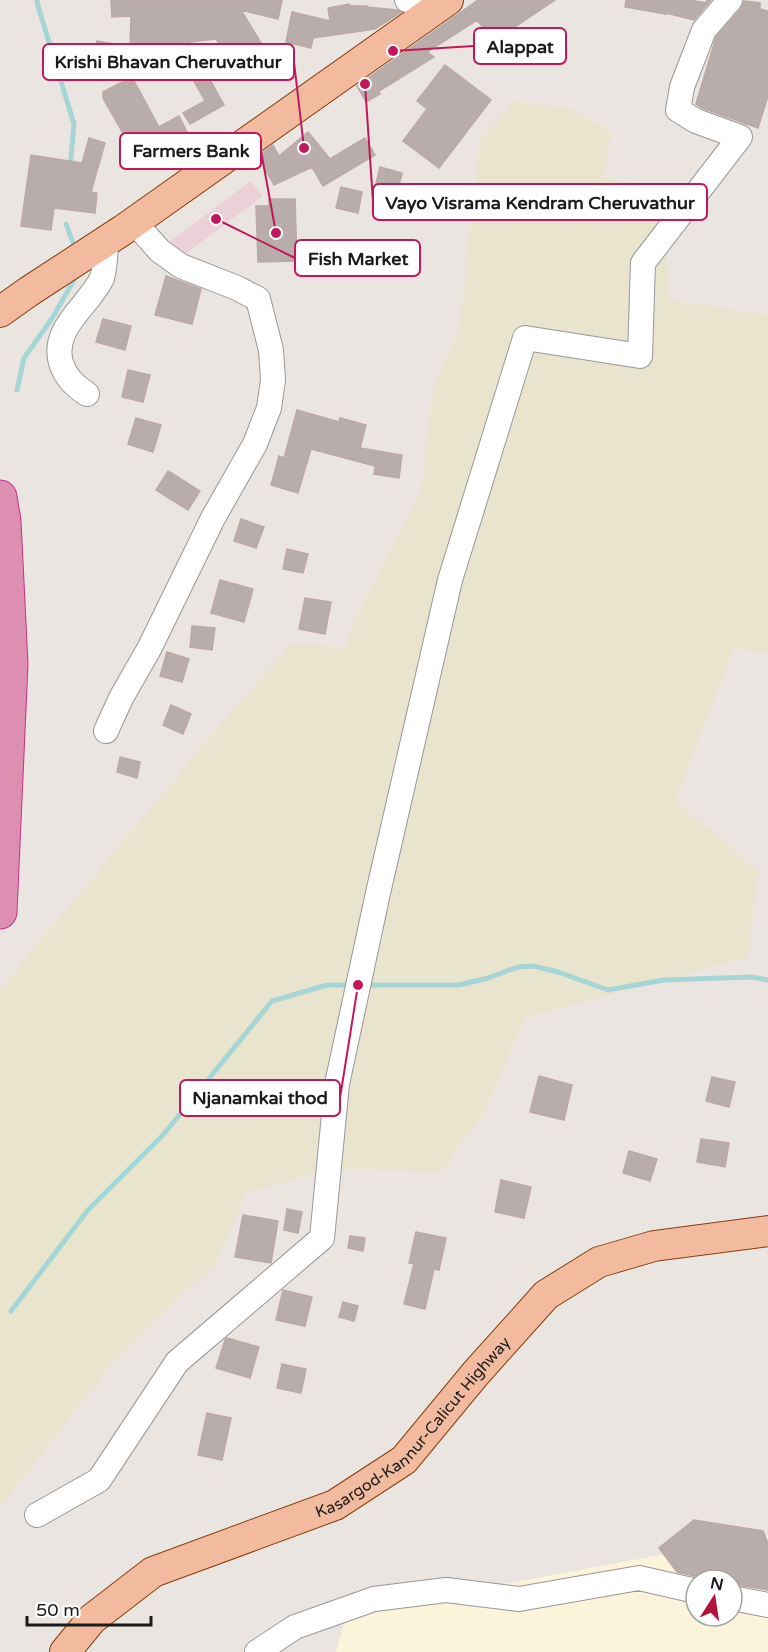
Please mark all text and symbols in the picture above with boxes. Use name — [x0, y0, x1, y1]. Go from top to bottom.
callout: Alappat — [474, 28, 566, 64]
text: Alappat — [486, 36, 554, 58]
callout: Krishi Bhavan Cheruvathur — [43, 44, 294, 80]
text: Krishi Bhavan Cheruvathur — [54, 51, 283, 73]
callout: Farmers Bank — [120, 133, 261, 169]
text: Farmers Bank — [133, 140, 250, 162]
callout: Vayo Visrama Kendram Cheruvathur — [373, 184, 707, 220]
text: Vayo Visrama Kendram Cheruvathur — [385, 192, 696, 214]
callout: Fish Market — [295, 240, 420, 276]
text: Fish Market — [308, 248, 408, 270]
callout: Njanamkai thod — [180, 1080, 340, 1116]
text: Njanamkai thod — [192, 1087, 328, 1109]
street label: Kasargod-Kannur-Calicut Highway — [313, 1332, 515, 1522]
north arrow — [684, 1568, 744, 1628]
text: N — [709, 1573, 725, 1595]
scale bar — [27, 1589, 152, 1627]
text: 50 m — [36, 1599, 80, 1621]

